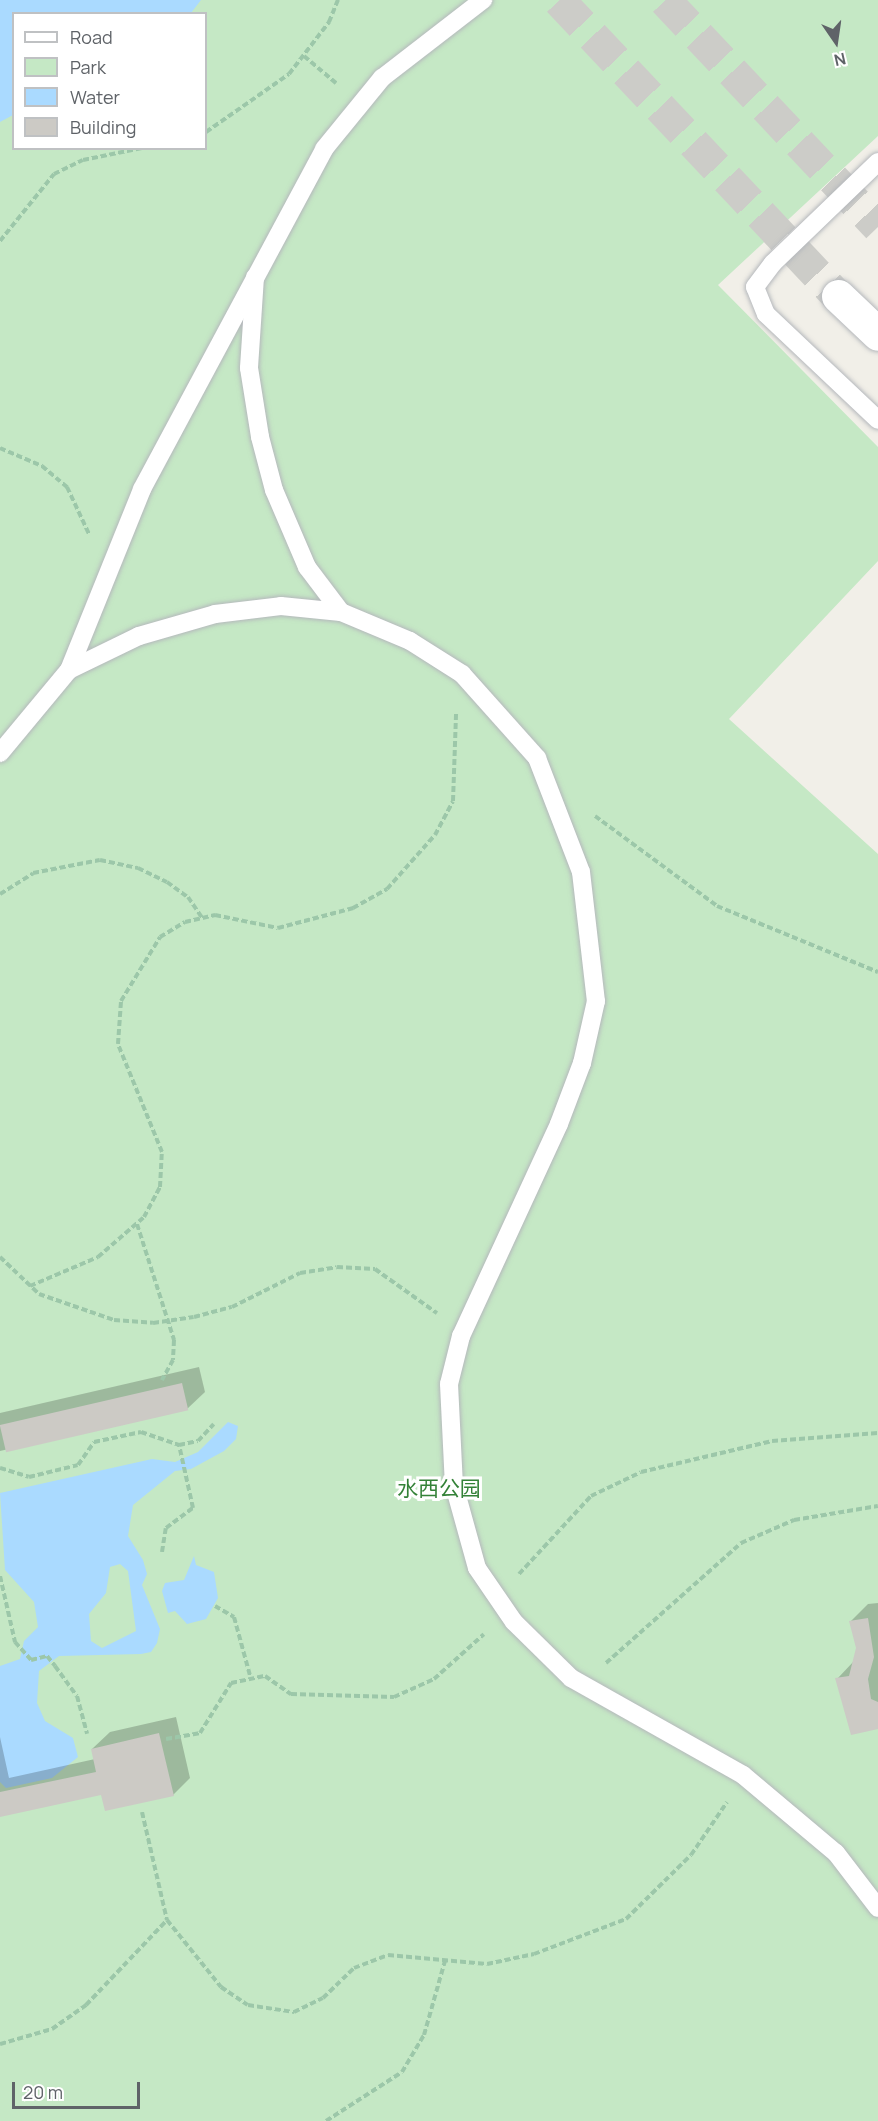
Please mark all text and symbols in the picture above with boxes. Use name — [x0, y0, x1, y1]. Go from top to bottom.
legend — [12, 12, 207, 150]
north arrow — [806, 12, 866, 72]
text: Road — [70, 25, 113, 49]
text: N — [832, 48, 848, 72]
text: Park — [70, 55, 106, 79]
text: Water — [70, 85, 120, 109]
text: Building — [70, 115, 136, 139]
park label: 水西公园 — [397, 1475, 481, 1501]
scale bar — [15, 2070, 142, 2108]
text: 20 m — [23, 2080, 63, 2104]

